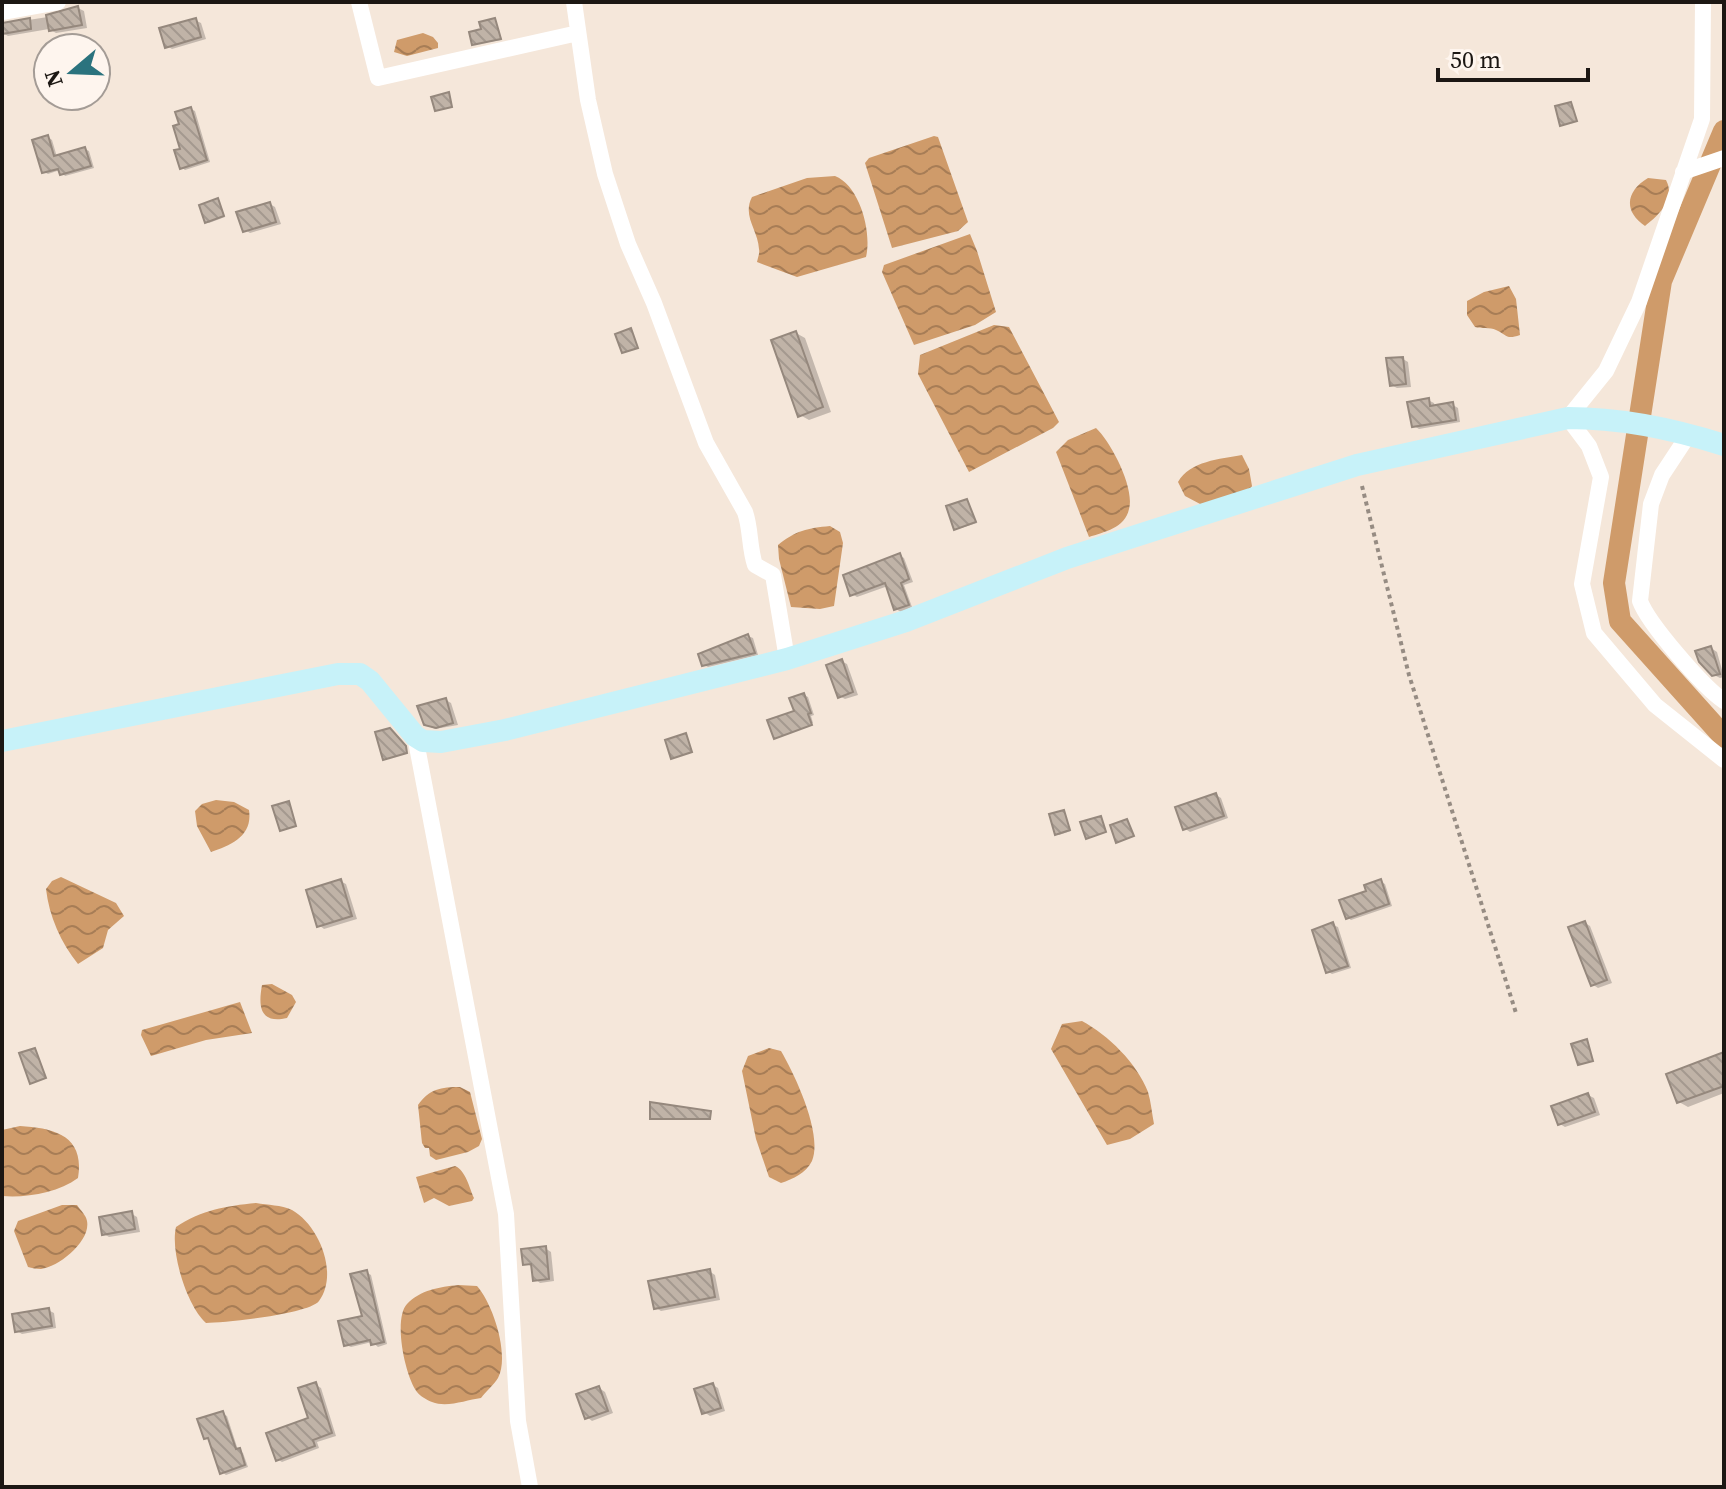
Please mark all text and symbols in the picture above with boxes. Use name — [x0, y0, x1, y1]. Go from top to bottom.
north arrow — [32, 32, 112, 112]
scale bar — [1438, 32, 1588, 82]
text: 50 m — [1450, 43, 1501, 76]
text: N — [36, 66, 70, 91]

